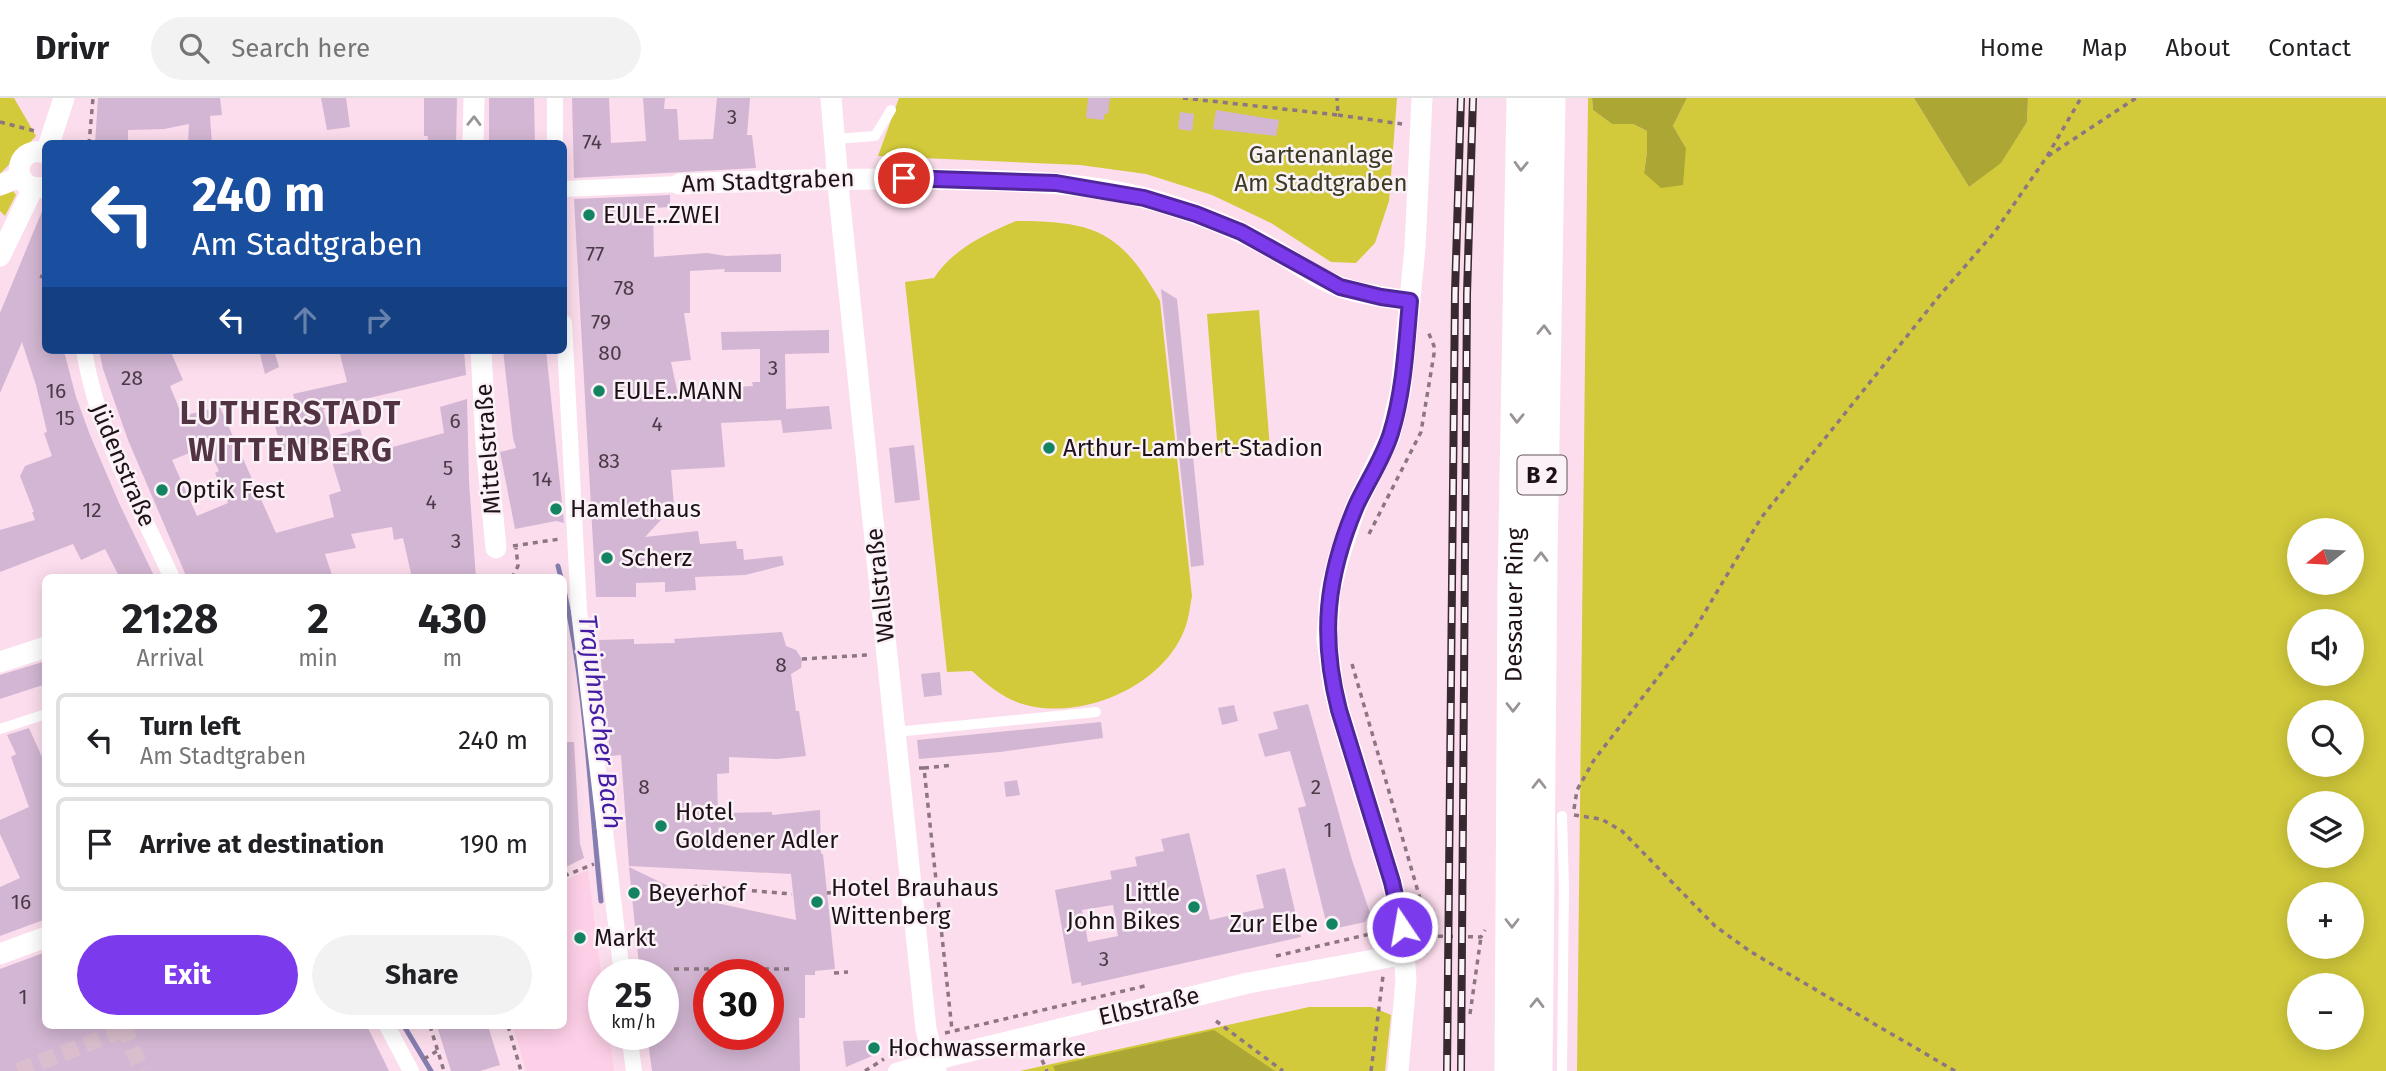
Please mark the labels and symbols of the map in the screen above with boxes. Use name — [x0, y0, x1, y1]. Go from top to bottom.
house number: 3 — [727, 104, 737, 130]
one-way arrow — [466, 115, 481, 126]
house number: 74 — [582, 129, 602, 155]
park label: Gartenanlage Am Stadtgraben — [1234, 141, 1408, 197]
pin — [874, 148, 934, 208]
one-way arrow — [1513, 161, 1528, 172]
street label: Am Stadtgraben — [681, 164, 855, 198]
place label: EULE..ZWEI — [603, 201, 720, 229]
marker: EULE..ZWEI — [581, 207, 597, 223]
house number: 77 — [586, 241, 604, 267]
house number: 78 — [614, 275, 634, 301]
house number: 79 — [591, 309, 611, 335]
one-way arrow — [1536, 324, 1552, 334]
house number: 80 — [598, 340, 622, 366]
house number: 3 — [768, 355, 778, 381]
house number: 28 — [121, 365, 143, 391]
place label: EULE..MANN — [613, 377, 743, 405]
house number: 16 — [46, 378, 66, 404]
street label: Mittelstraße — [469, 383, 507, 515]
marker: EULE..MANN — [591, 383, 607, 399]
district label: LUTHERSTADT WITTENBERG — [180, 394, 402, 469]
street label: Jüdenstraße — [84, 399, 162, 531]
house number: 15 — [55, 405, 75, 431]
house number: 6 — [449, 408, 461, 434]
house number: 4 — [651, 411, 663, 437]
one-way arrow — [1509, 413, 1524, 424]
place label: Arthur-Lambert-Stadion — [1063, 434, 1323, 462]
marker: Arthur-Lambert-Stadion — [1041, 440, 1057, 456]
house number: 83 — [598, 448, 620, 474]
house number: 5 — [443, 455, 453, 481]
road number: B 2 — [1518, 456, 1566, 494]
house number: 14 — [532, 466, 552, 492]
place label: Optik Fest — [176, 476, 285, 504]
marker: Optik Fest — [154, 482, 170, 498]
house number: 4 — [425, 489, 437, 515]
place label: Hamlethaus — [570, 495, 701, 523]
house number: 12 — [82, 497, 102, 523]
marker: Hamlethaus — [548, 501, 564, 517]
north arrow — [2287, 518, 2364, 595]
street label: Wallstraße — [860, 527, 900, 643]
street label: Dessauer Ring — [1499, 527, 1529, 682]
house number: 3 — [451, 528, 461, 554]
place label: Scherz — [621, 544, 692, 572]
marker: Scherz — [599, 550, 615, 566]
one-way arrow — [1533, 551, 1549, 562]
water label: Trajuhnscher Bach — [571, 613, 629, 831]
house number: 8 — [775, 652, 787, 678]
one-way arrow — [1505, 703, 1521, 713]
house number: 8 — [638, 774, 650, 800]
house number: 2 — [1311, 774, 1321, 800]
one-way arrow — [1531, 779, 1547, 789]
place label: Hotel Goldener Adler — [675, 798, 839, 854]
house number: 1 — [1323, 817, 1333, 843]
marker: Hotel Goldener Adler — [653, 818, 669, 834]
place label: Hotel Brauhaus Wittenberg — [831, 874, 998, 930]
place label: Beyerhof — [648, 879, 748, 907]
place label: Little John Bikes — [1066, 879, 1180, 935]
marker: Beyerhof — [626, 885, 642, 901]
house number: 16 — [11, 889, 31, 915]
position arrow — [1365, 890, 1439, 964]
marker: Hotel Brauhaus Wittenberg — [809, 894, 825, 910]
marker: Little John Bikes — [1186, 899, 1202, 915]
place label: Zur Elbe — [1229, 910, 1318, 938]
marker: Zur Elbe — [1324, 916, 1340, 932]
one-way arrow — [1504, 918, 1520, 929]
place label: Markt — [594, 924, 656, 952]
marker: Markt — [572, 930, 588, 946]
house number: 3 — [1099, 946, 1109, 972]
speed limit sign: 30 — [693, 959, 784, 1050]
street label: Elbstraße — [1096, 981, 1202, 1031]
house number: 1 — [18, 984, 28, 1010]
one-way arrow — [1529, 997, 1545, 1008]
place label: Hochwassermarke — [888, 1034, 1086, 1062]
marker: Hochwassermarke — [866, 1040, 882, 1056]

